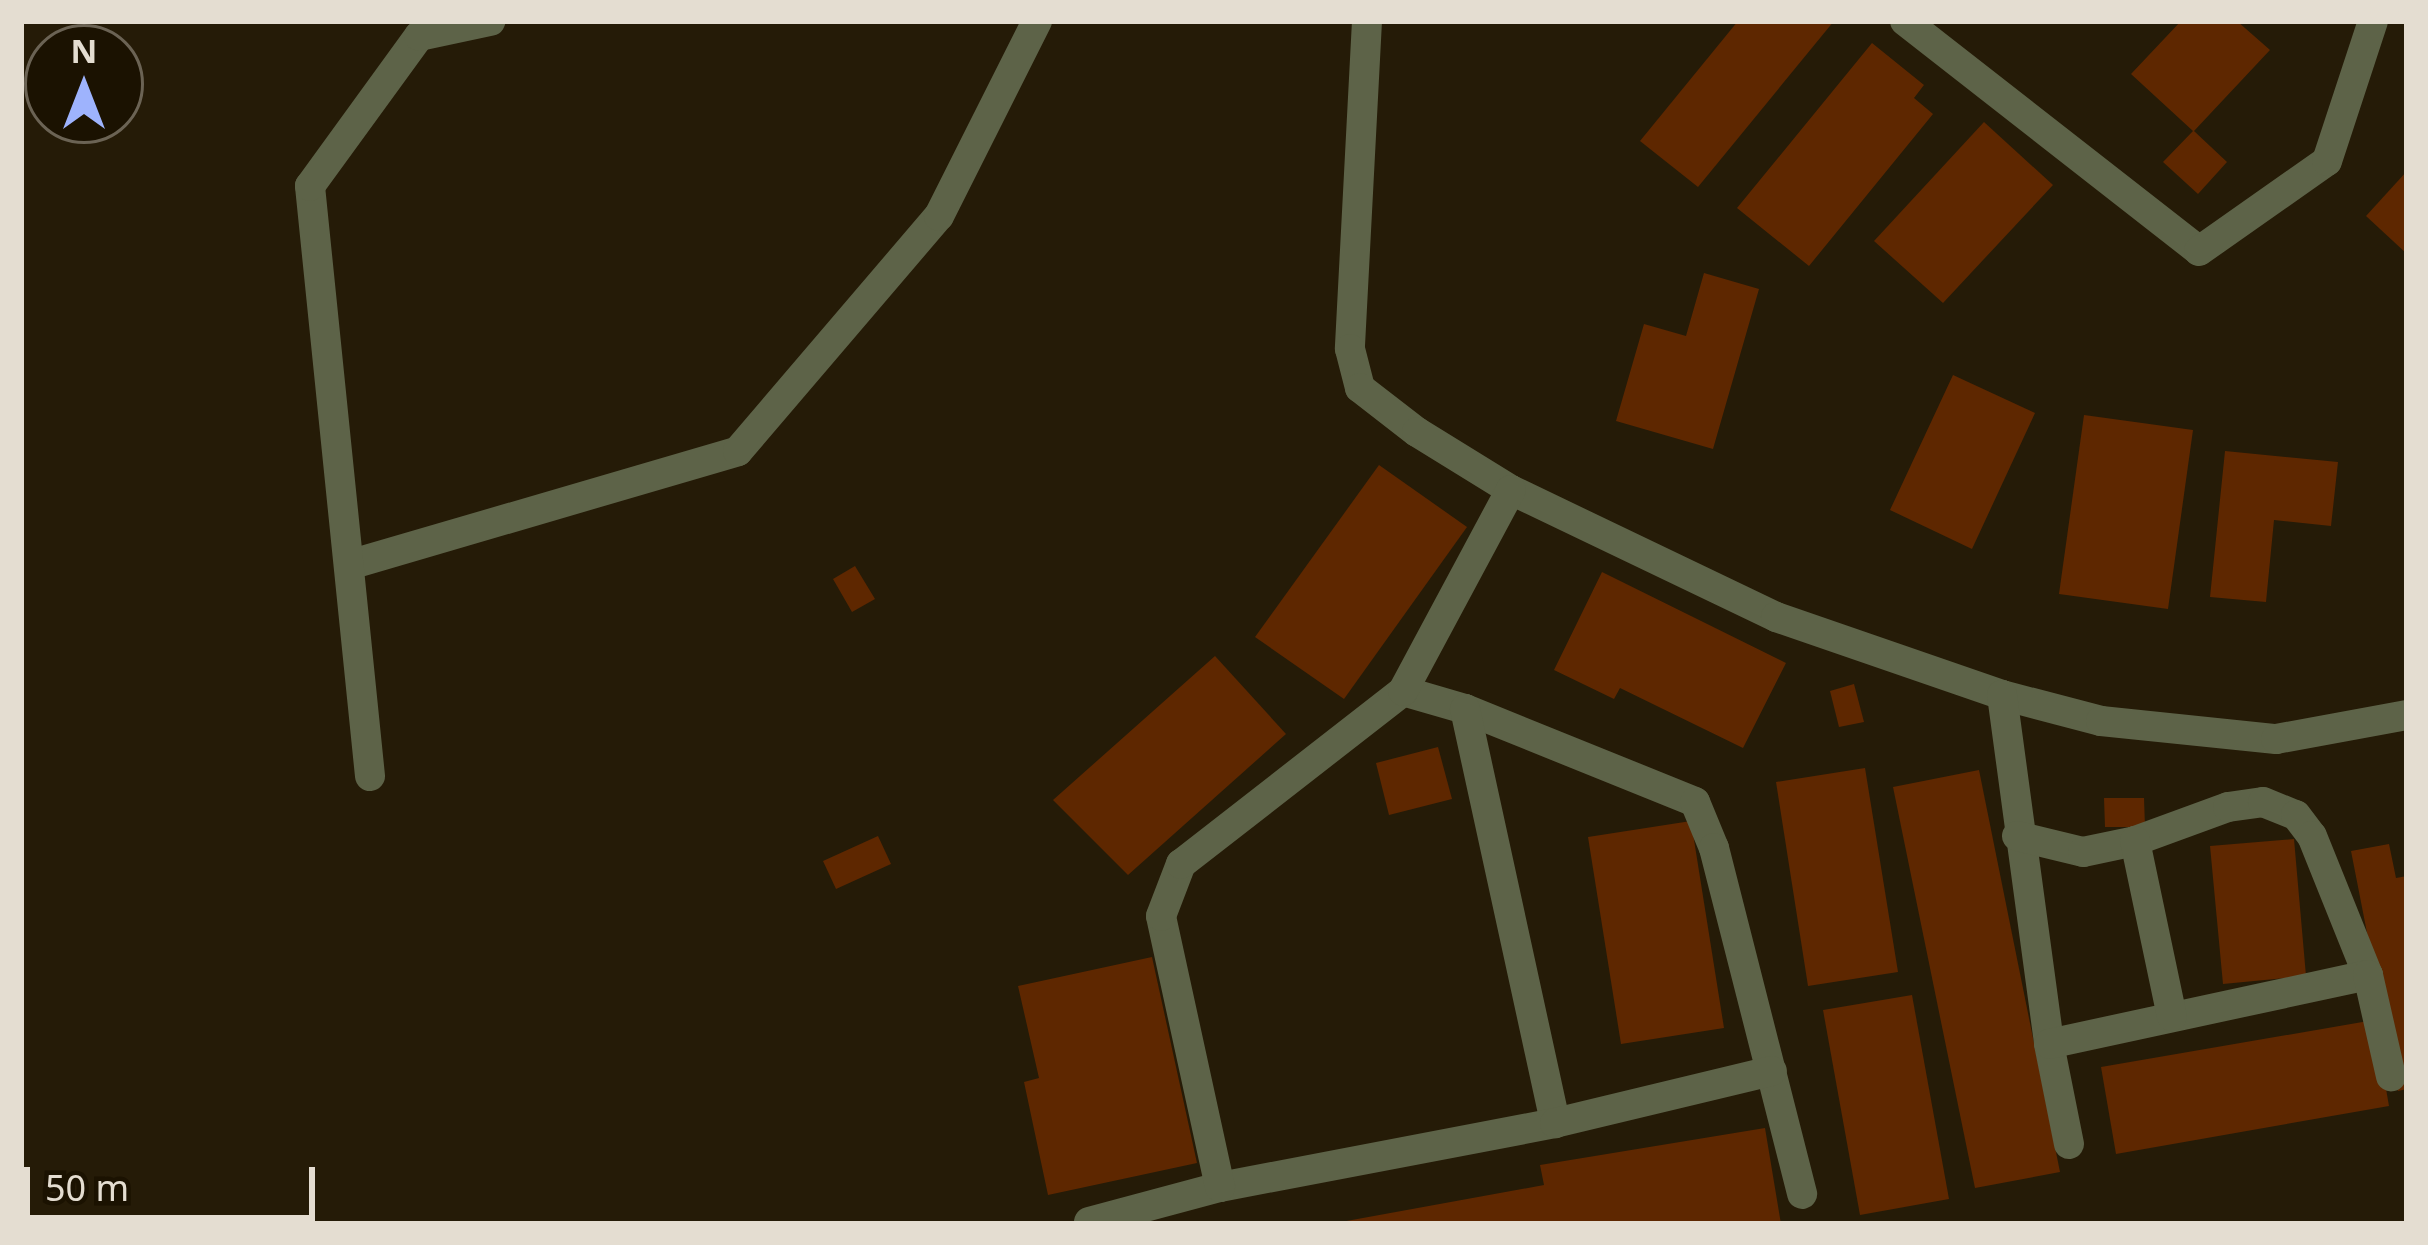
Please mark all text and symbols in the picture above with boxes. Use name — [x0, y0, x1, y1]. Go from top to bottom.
north arrow — [24, 24, 144, 144]
text: N — [71, 28, 97, 73]
scale bar — [30, 1143, 321, 1217]
text: 50 m — [45, 1163, 129, 1212]

